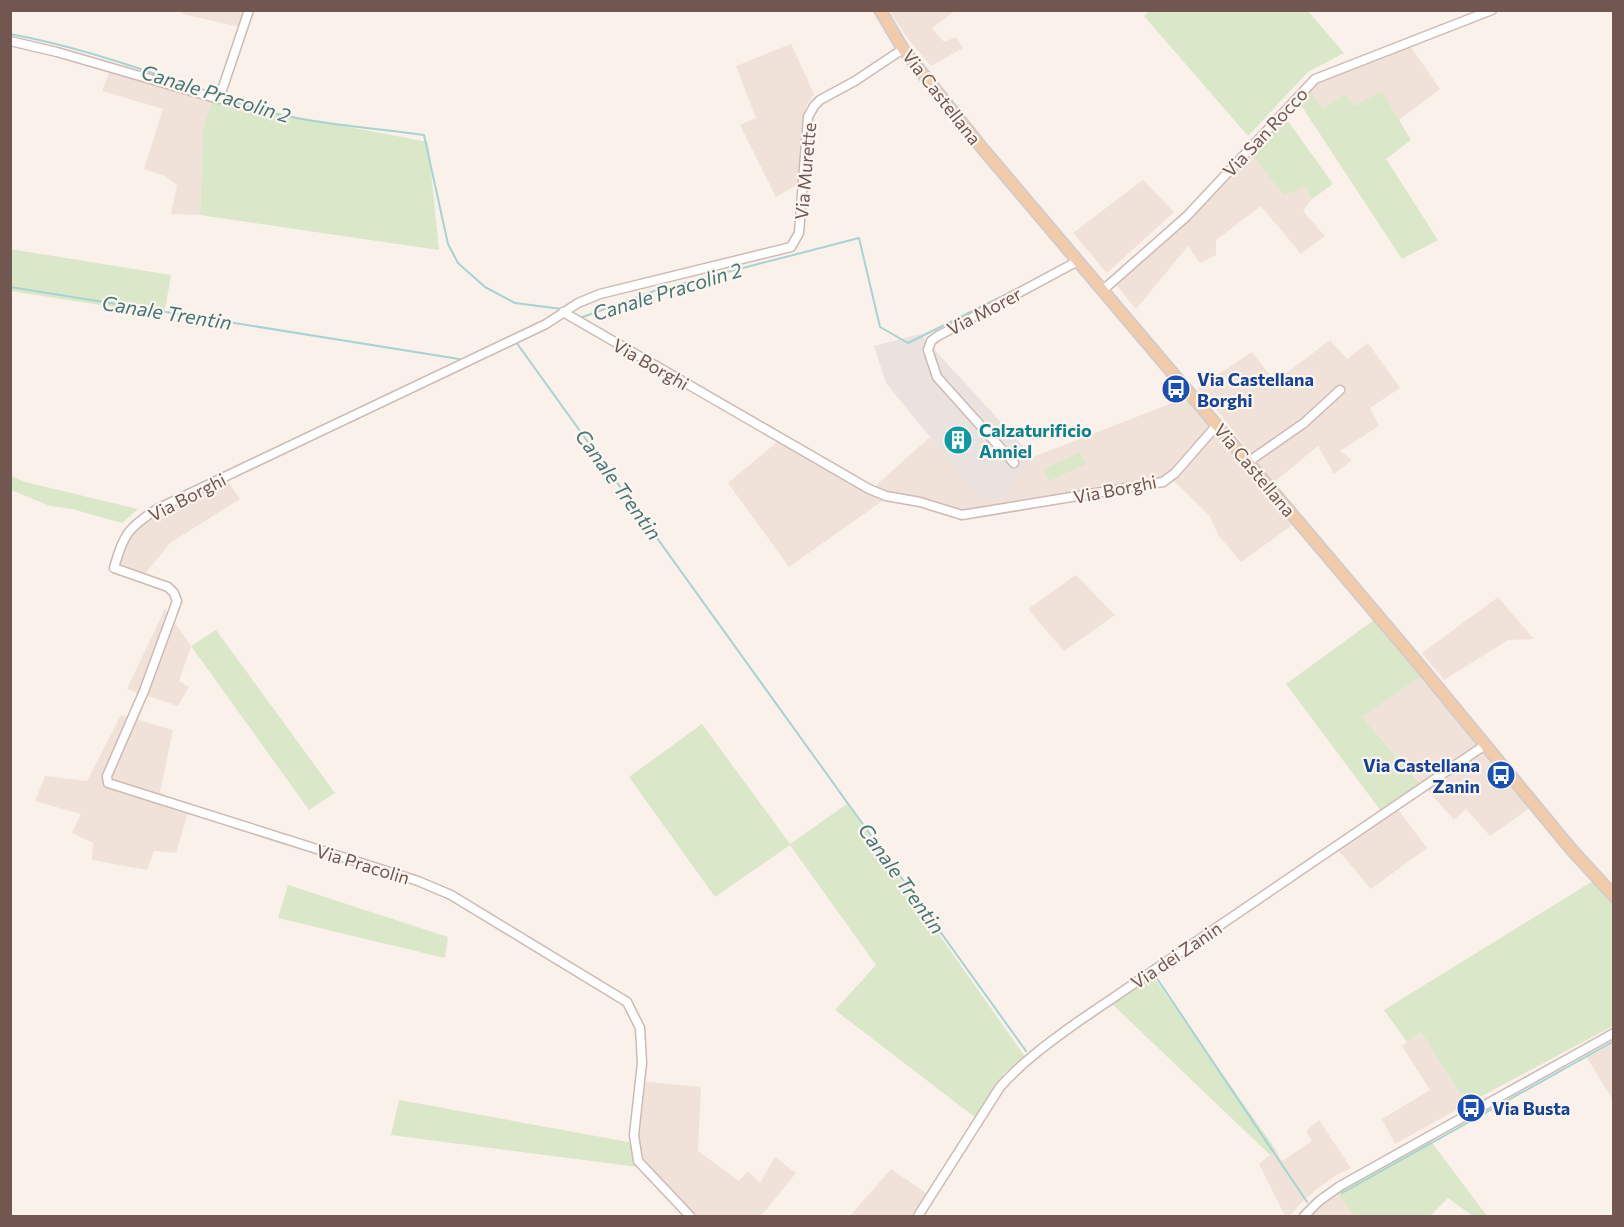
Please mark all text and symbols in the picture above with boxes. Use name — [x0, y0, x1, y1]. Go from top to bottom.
street label: Via Castellana — [898, 45, 986, 149]
water label: Canale Pracolin 2 — [138, 59, 294, 127]
street label: Via San Rocco — [1218, 83, 1312, 181]
street label: Via Murette — [790, 122, 820, 220]
water label: Canale Pracolin 2 — [589, 257, 745, 325]
street label: Via Morer — [943, 282, 1025, 340]
water label: Canale Trentin — [100, 290, 234, 334]
street label: Via Borghi — [609, 333, 693, 395]
place label: Via Castellana Borghi — [1197, 368, 1314, 411]
bus stop icon: Via Castellana Borghi — [1160, 373, 1192, 405]
place label: Calzaturificio Anniel — [979, 419, 1092, 462]
street label: Via Castellana — [1210, 419, 1300, 521]
water label: Canale Trentin — [571, 424, 667, 544]
building icon: Calzaturificio Anniel — [942, 424, 974, 456]
street label: Via Borghi — [145, 468, 229, 526]
street label: Via Borghi — [1072, 470, 1158, 508]
place label: Via Castellana Zanin — [1363, 754, 1480, 797]
bus stop icon: Via Castellana Zanin — [1485, 759, 1517, 791]
water label: Canale Trentin — [854, 818, 950, 938]
street label: Via Pracolin — [314, 839, 412, 889]
street label: Via dei Zanin — [1126, 917, 1226, 993]
bus stop icon: Via Busta — [1455, 1092, 1487, 1124]
place label: Via Busta — [1492, 1097, 1570, 1119]

